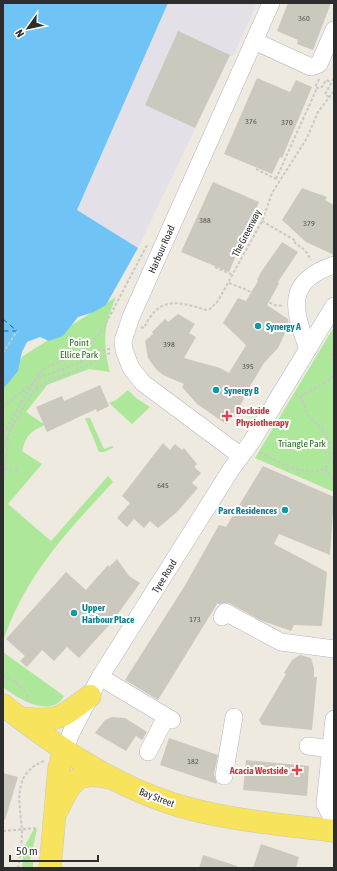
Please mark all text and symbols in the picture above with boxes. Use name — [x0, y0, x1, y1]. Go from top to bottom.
north arrow — [8, 8, 48, 48]
house number: 360 — [298, 14, 310, 23]
text: N — [13, 27, 26, 39]
house number: 376 — [245, 117, 257, 126]
house number: 370 — [281, 118, 293, 127]
street label: The Greenway — [230, 208, 263, 259]
house number: 388 — [199, 216, 211, 225]
house number: 379 — [303, 219, 315, 228]
street label: Harbour Road — [146, 223, 177, 275]
marker: Synergy A — [253, 321, 263, 331]
place label: Synergy A — [266, 321, 301, 332]
park label: Point Ellice Park — [60, 337, 99, 360]
house number: 398 — [163, 340, 175, 349]
house number: 395 — [242, 362, 254, 371]
marker: Synergy B — [211, 385, 221, 395]
place label: Synergy B — [224, 385, 259, 396]
place label: Dockside Physiotherapy — [236, 405, 290, 428]
marker: Dockside Physiotherapy — [221, 410, 233, 422]
park label: Triangle Park — [278, 438, 327, 449]
house number: 645 — [157, 481, 169, 490]
place label: Parc Residences — [218, 505, 277, 516]
marker: Parc Residences — [280, 505, 290, 515]
street label: Tyee Road — [150, 557, 179, 595]
place label: Upper Harbour Place — [82, 602, 135, 625]
marker: Upper Harbour Place — [69, 608, 79, 618]
house number: 173 — [189, 615, 201, 624]
house number: 182 — [187, 757, 199, 766]
marker: Acacia Westside — [291, 764, 303, 776]
place label: Acacia Westside — [229, 765, 288, 776]
street label: Bay Street — [138, 786, 176, 809]
scale bar — [10, 837, 98, 863]
text: 50 m — [16, 844, 38, 858]

